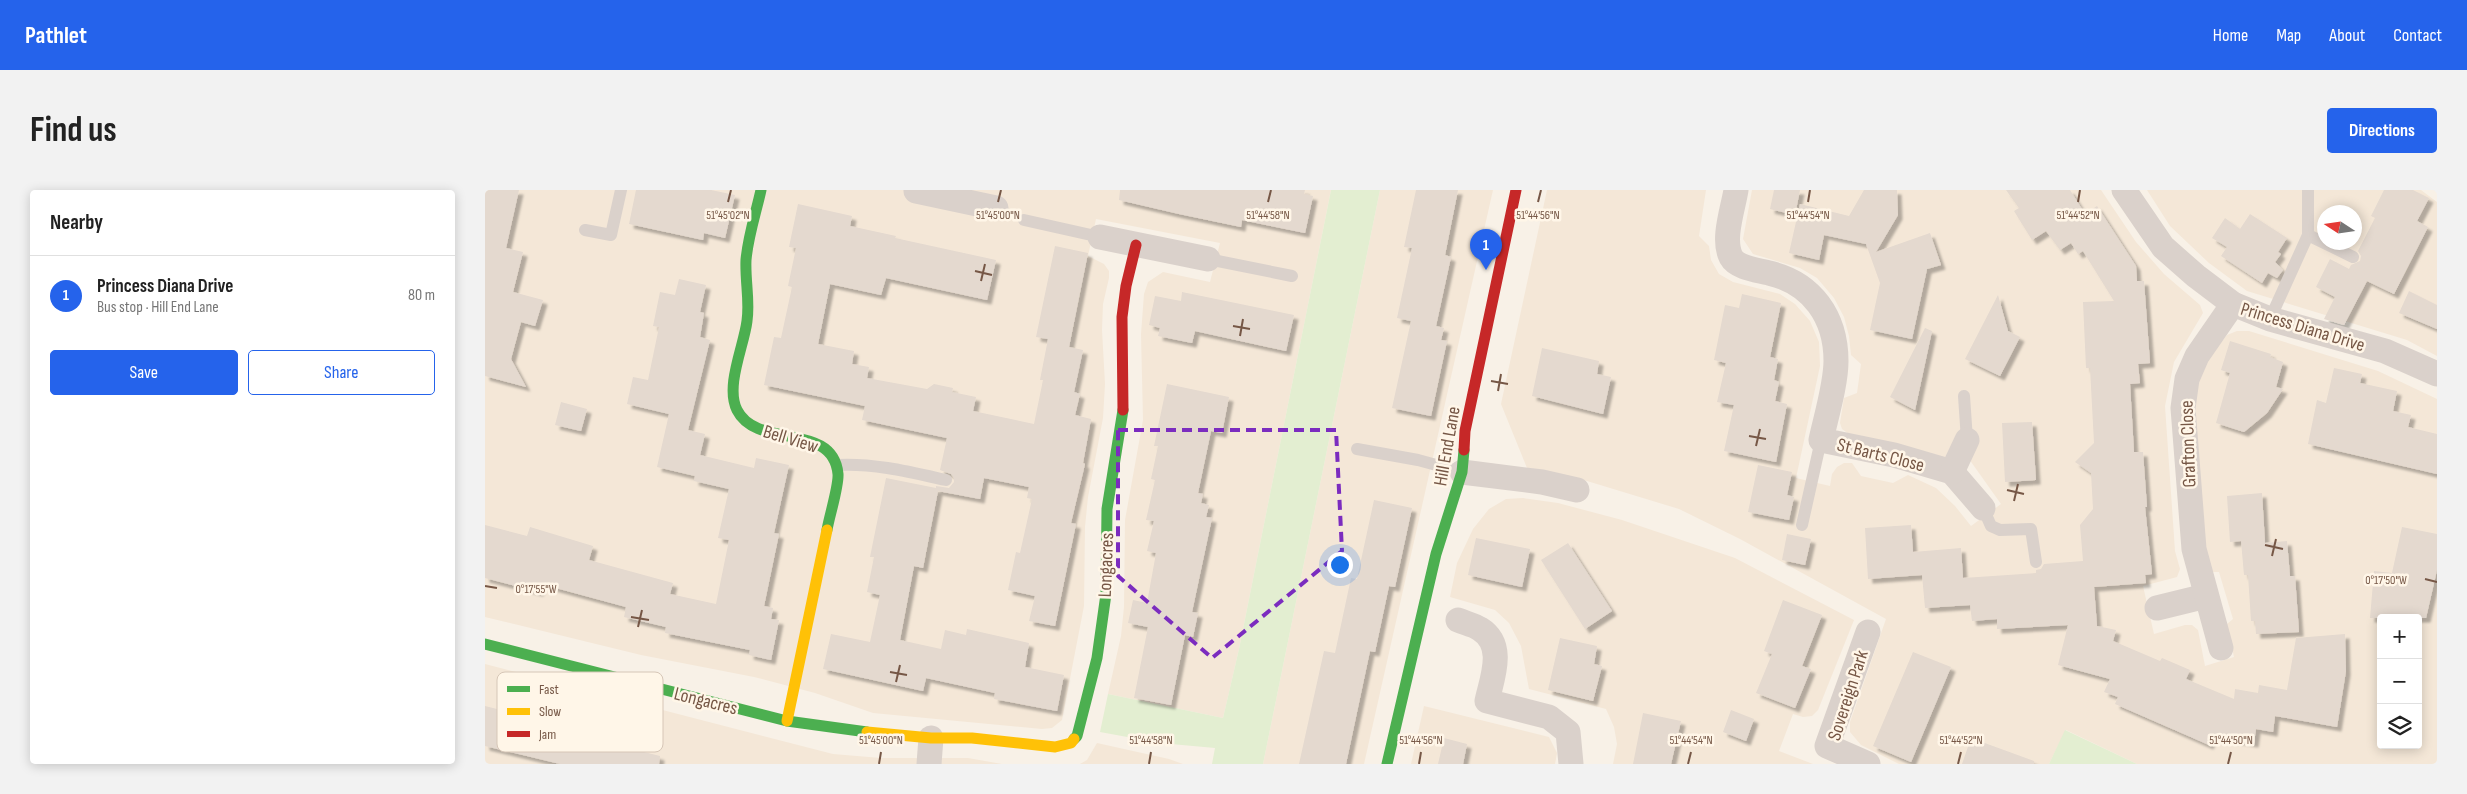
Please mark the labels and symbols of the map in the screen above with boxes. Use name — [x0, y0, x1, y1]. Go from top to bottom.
north arrow — [2317, 205, 2362, 250]
text: 51°45'02"N — [706, 208, 750, 223]
text: 51°45'00"N — [976, 208, 1020, 223]
text: 51°44'58"N — [1246, 208, 1290, 223]
text: 51°44'56"N — [1516, 208, 1560, 223]
text: 51°44'54"N — [1786, 208, 1830, 223]
text: 51°44'52"N — [2056, 208, 2100, 223]
pin: 1 — [1470, 229, 1502, 270]
street label: Princess Diana Drive — [2238, 298, 2367, 357]
street label: Grafton Close — [2175, 400, 2202, 488]
street label: Hill End Lane — [1429, 405, 1466, 488]
street label: Bell View — [760, 420, 821, 459]
street label: St Barts Close — [1835, 434, 1927, 477]
street label: Longacres — [1094, 532, 1119, 598]
your location — [1327, 552, 1353, 578]
text: 0°17'50"W — [2365, 573, 2407, 588]
text: 0°17'55"W — [515, 582, 557, 597]
street label: Sovereign Park — [1823, 647, 1874, 744]
legend — [497, 672, 663, 752]
text: Fast — [539, 681, 559, 698]
street label: Longacres — [672, 682, 740, 720]
text: Slow — [539, 703, 561, 720]
text: Jam — [538, 726, 556, 743]
text: 51°45'00"N — [859, 733, 903, 748]
text: 51°44'58"N — [1129, 733, 1173, 748]
text: 51°44'56"N — [1399, 733, 1443, 748]
text: 51°44'54"N — [1669, 733, 1713, 748]
text: 51°44'52"N — [1939, 733, 1983, 748]
text: 51°44'50"N — [2209, 733, 2253, 748]

